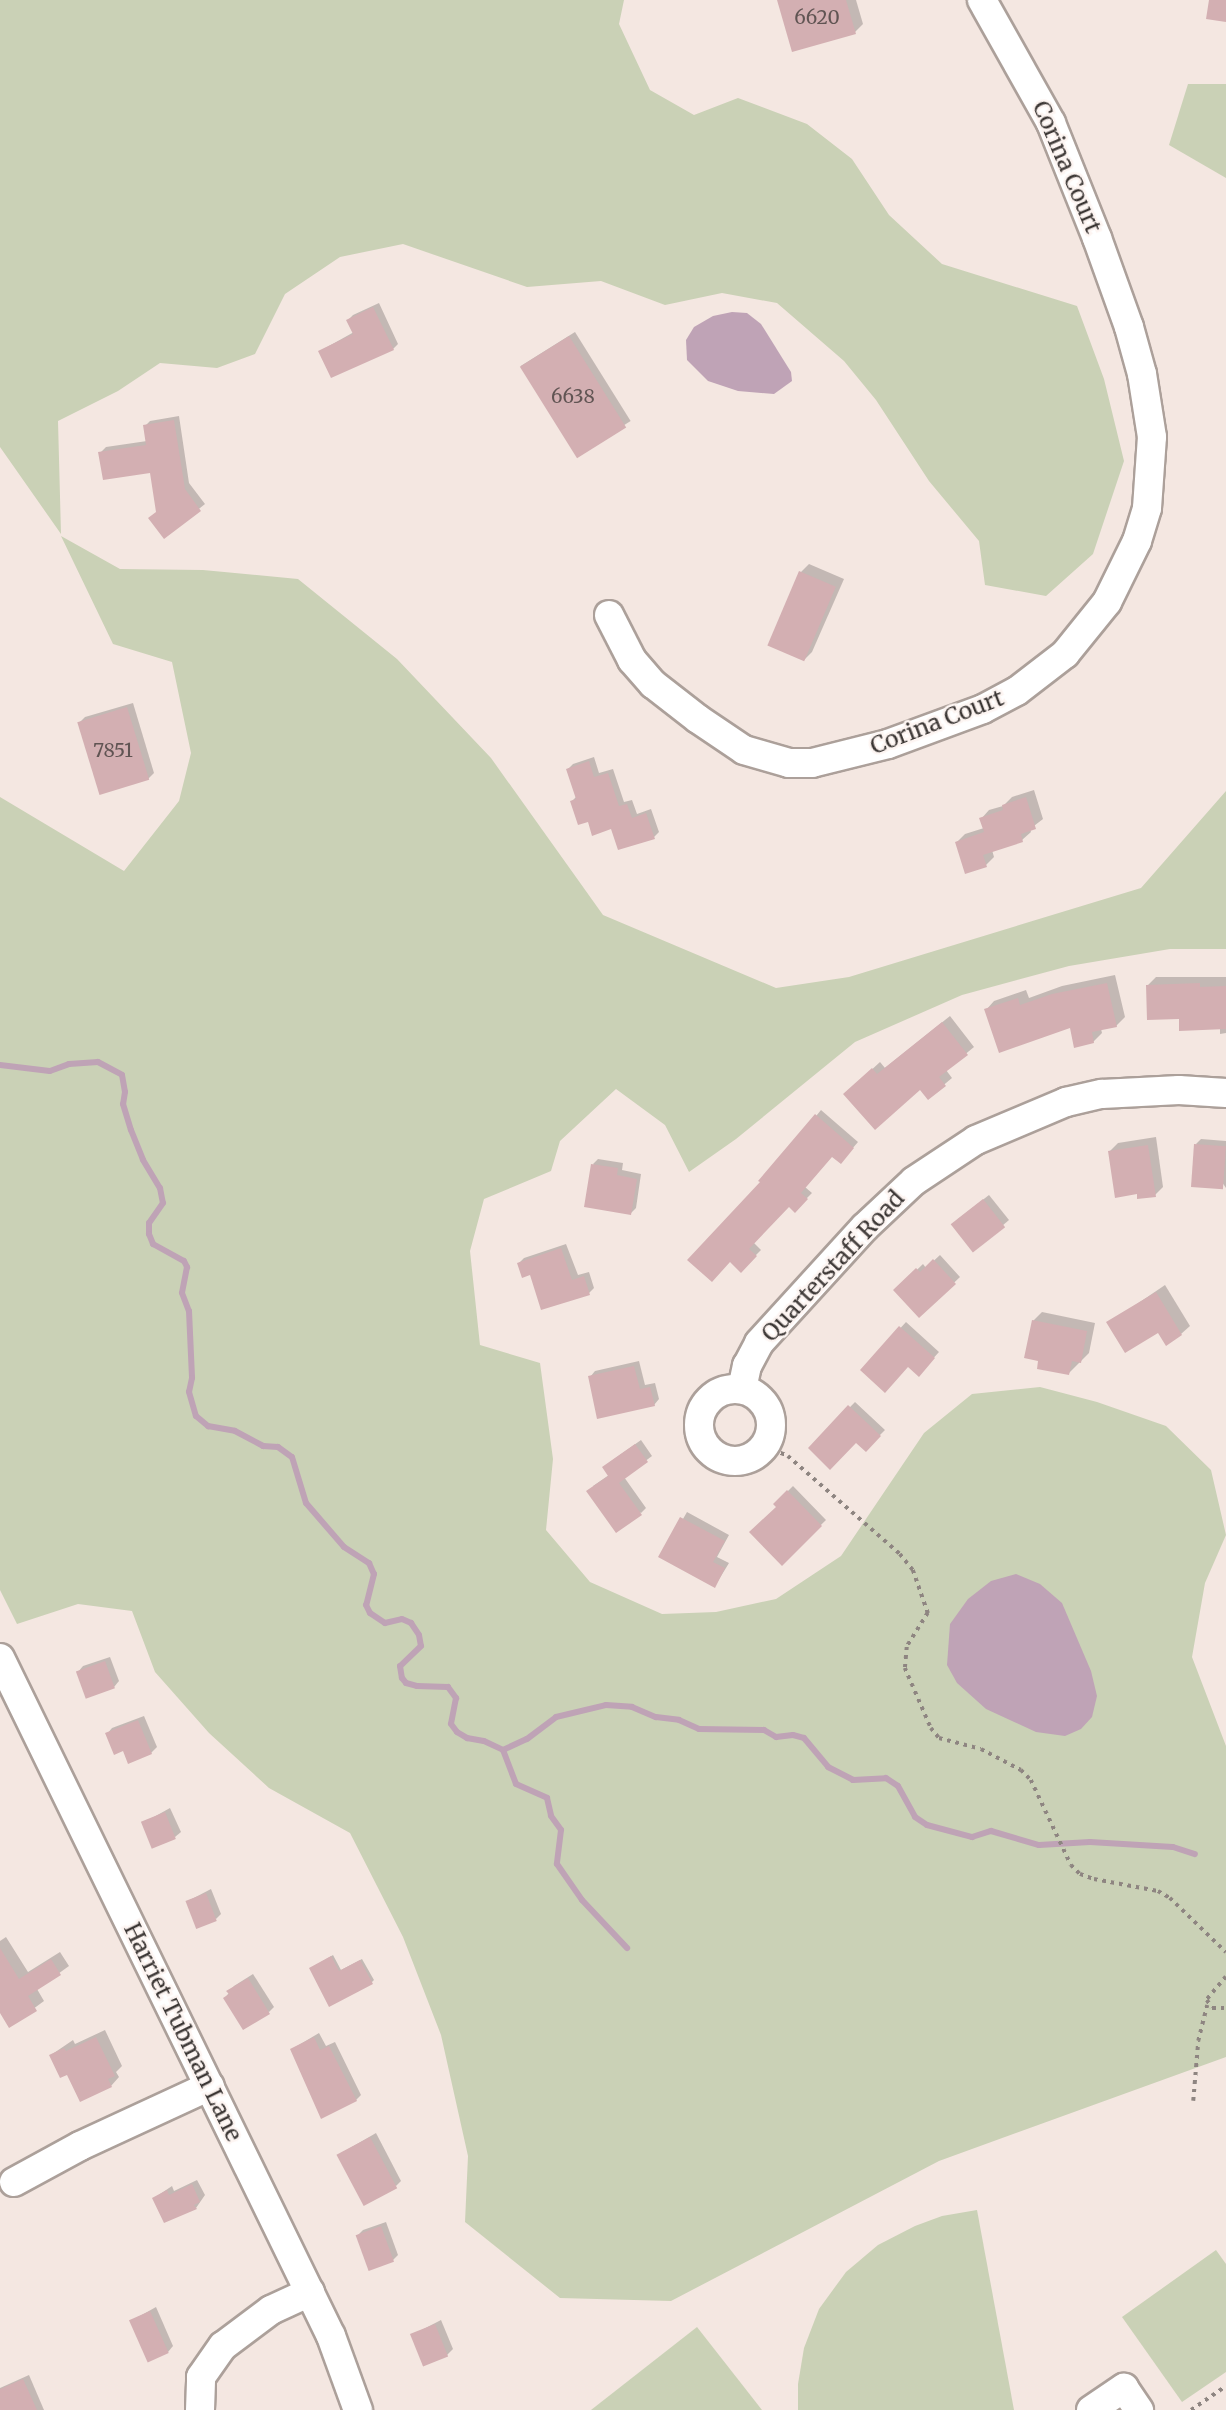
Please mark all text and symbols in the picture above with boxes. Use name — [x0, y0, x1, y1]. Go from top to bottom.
house number: 6620 — [794, 7, 840, 29]
street label: Corina Court — [1027, 97, 1107, 237]
house number: 6638 — [551, 386, 595, 408]
street label: Corina Court — [866, 684, 1008, 760]
house number: 7851 — [93, 740, 133, 762]
street label: Quarterstaff Road — [756, 1185, 910, 1347]
street label: Harriet Tubman Lane — [118, 1918, 248, 2146]

